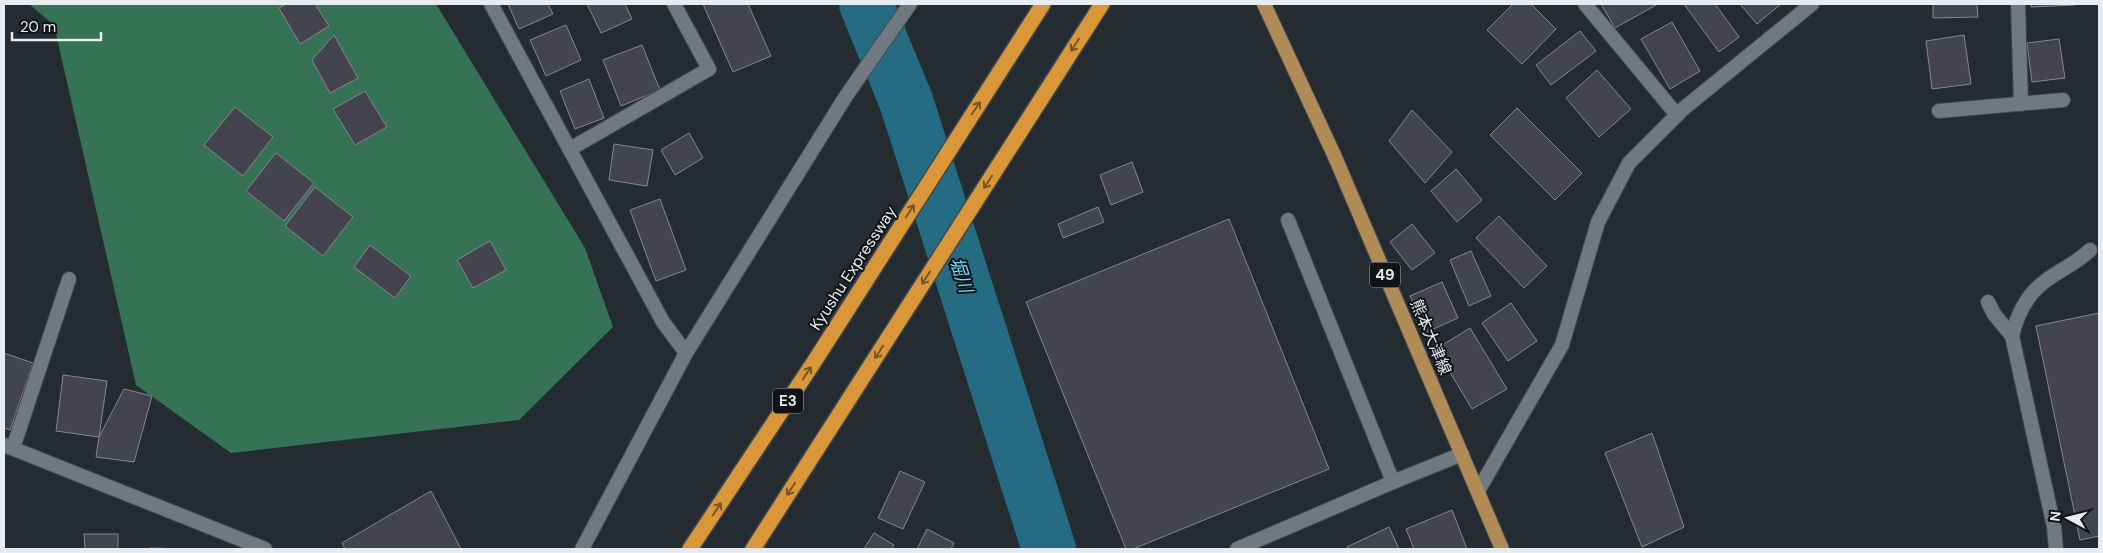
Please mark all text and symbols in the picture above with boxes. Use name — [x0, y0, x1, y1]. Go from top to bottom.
scale bar — [12, 10, 101, 42]
text: 20 m — [20, 17, 56, 37]
one-way arrow — [1070, 37, 1080, 51]
one-way arrow — [972, 101, 982, 115]
one-way arrow — [982, 174, 992, 188]
street label: Kyushu Expressway — [805, 202, 901, 334]
one-way arrow — [906, 204, 916, 218]
water label: 堀川 — [944, 254, 979, 298]
road number: 49 — [1370, 262, 1400, 288]
one-way arrow — [921, 271, 931, 285]
street label: 熊本大津線 — [1406, 296, 1456, 378]
one-way arrow — [874, 345, 884, 359]
one-way arrow — [802, 366, 812, 380]
road number: E3 — [773, 388, 803, 414]
one-way arrow — [786, 482, 797, 496]
north arrow — [2043, 493, 2093, 543]
one-way arrow — [712, 502, 722, 516]
text: N — [2046, 510, 2065, 523]

